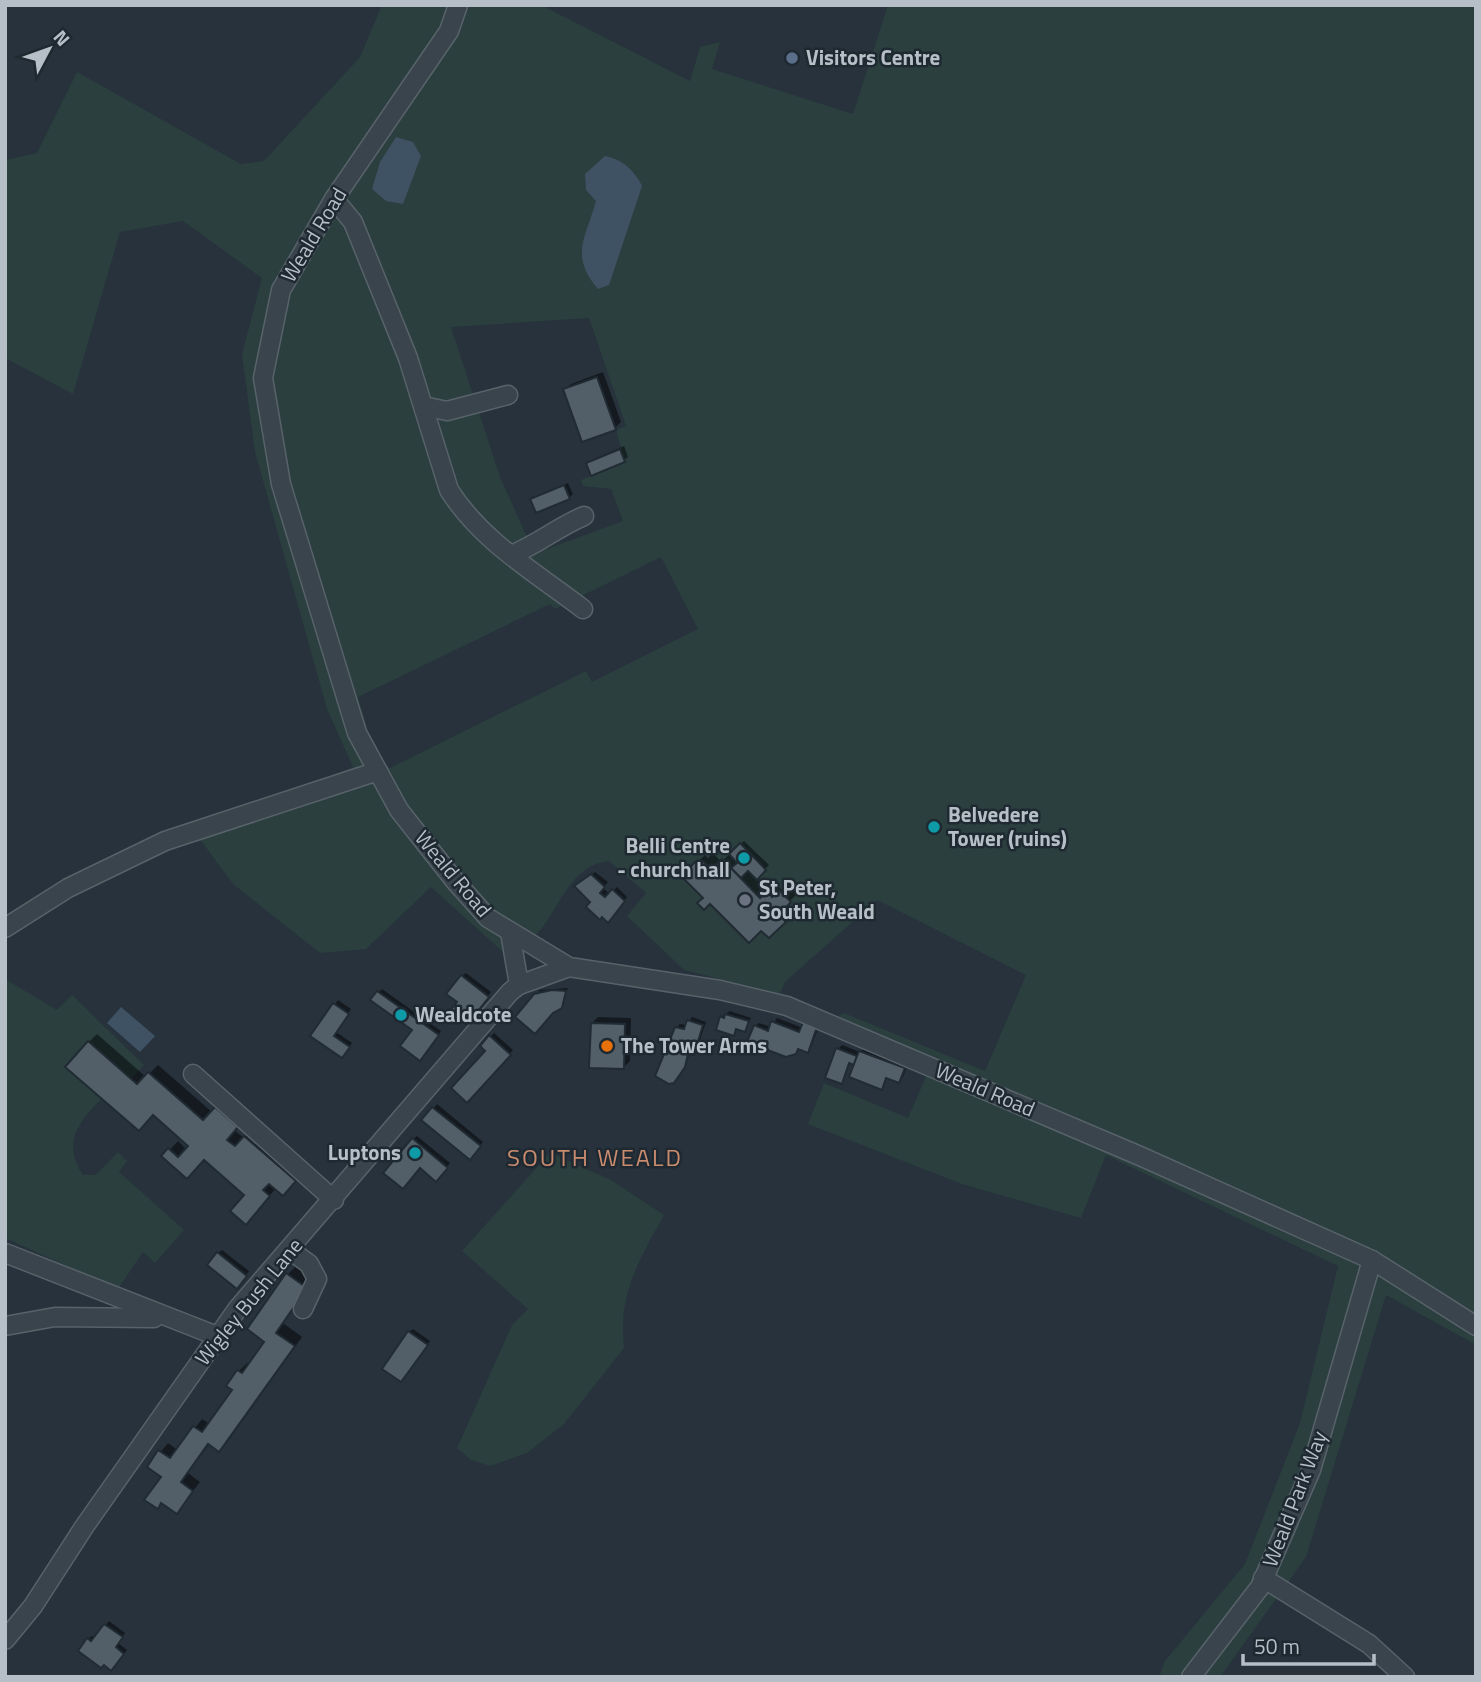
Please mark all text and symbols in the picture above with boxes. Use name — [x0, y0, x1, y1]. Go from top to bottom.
north arrow — [14, 14, 84, 84]
text: N — [47, 23, 77, 52]
place label: Visitors Centre — [806, 41, 940, 73]
marker: Visitors Centre — [784, 50, 800, 66]
street label: Weald Road — [272, 181, 354, 288]
place label: Belvedere Tower (ruins) — [948, 798, 1067, 854]
marker: Belvedere Tower (ruins) — [926, 819, 942, 835]
street label: Weald Road — [408, 823, 500, 924]
place label: Belli Centre - church hall — [617, 829, 730, 885]
marker: Belli Centre - church hall — [736, 850, 752, 866]
place label: St Peter, South Weald — [759, 871, 875, 927]
marker: St Peter, South Weald — [737, 892, 753, 908]
place label: Wealdcote — [415, 998, 512, 1030]
marker: Wealdcote — [393, 1007, 409, 1023]
place label: The Tower Arms — [621, 1029, 767, 1061]
marker: The Tower Arms — [599, 1038, 615, 1054]
street label: Weald Road — [931, 1054, 1040, 1124]
place label: Luptons — [328, 1136, 401, 1168]
district label: SOUTH WEALD — [507, 1139, 683, 1175]
marker: Luptons — [407, 1145, 423, 1161]
street label: Wigley Bush Lane — [187, 1231, 310, 1372]
street label: Weald Park Way — [1253, 1426, 1335, 1571]
scale bar — [1243, 1622, 1374, 1666]
text: 50 m — [1254, 1630, 1300, 1662]

